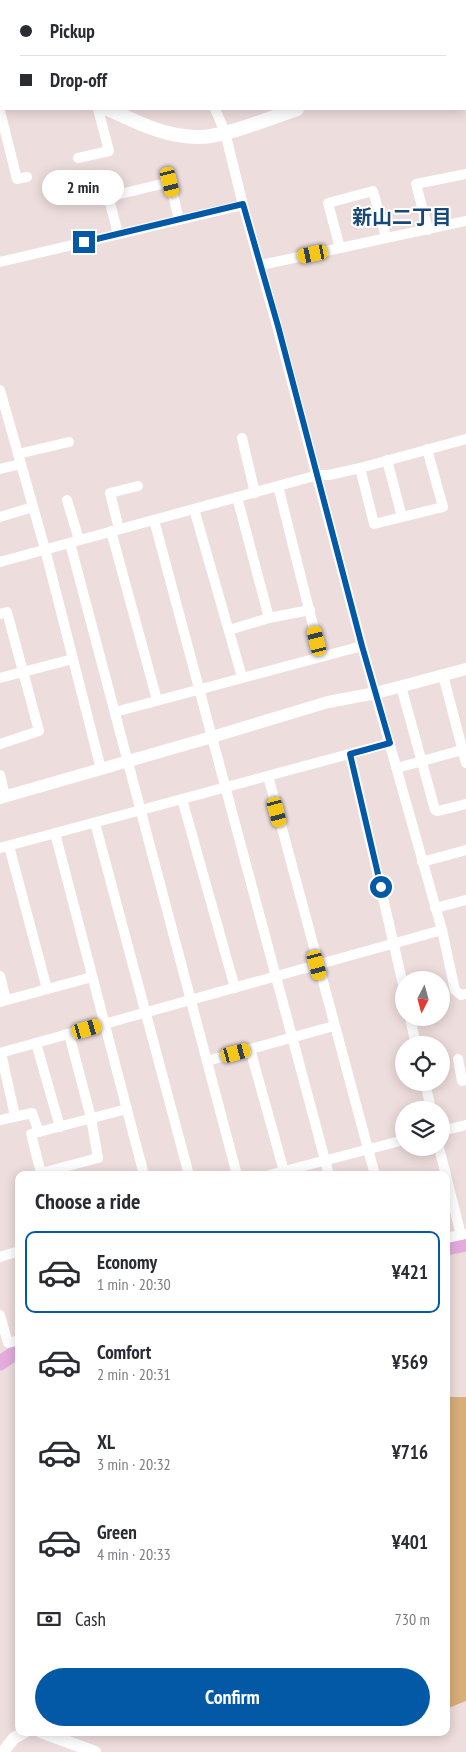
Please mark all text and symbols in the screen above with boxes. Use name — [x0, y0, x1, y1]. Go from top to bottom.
text: Pickup — [50, 19, 95, 43]
text: Drop-off — [50, 68, 107, 92]
car — [159, 166, 180, 198]
callout: 2 min — [43, 170, 125, 204]
text: 2 min — [67, 177, 99, 197]
district label: 新山二丁目 — [352, 204, 452, 230]
route end — [73, 231, 95, 253]
car — [296, 244, 329, 264]
car — [306, 625, 327, 657]
car — [265, 796, 288, 828]
route start — [370, 876, 392, 898]
car — [305, 949, 328, 981]
north arrow — [395, 971, 450, 1026]
map controls — [395, 971, 450, 1156]
car — [70, 1018, 103, 1040]
button: locate — [395, 1036, 450, 1091]
car — [219, 1042, 252, 1064]
button: layers — [395, 1101, 450, 1156]
text: Choose a ride — [35, 1187, 140, 1215]
icon: car — [37, 1250, 82, 1295]
text: Economy — [97, 1250, 157, 1274]
text: ¥421 — [392, 1260, 428, 1284]
text: 1 min · 20:30 — [97, 1274, 171, 1294]
icon: car — [37, 1340, 82, 1385]
text: Comfort — [97, 1340, 151, 1364]
text: ¥569 — [392, 1350, 428, 1374]
text: 2 min · 20:31 — [97, 1364, 171, 1384]
icon: car — [37, 1430, 82, 1475]
text: XL — [97, 1430, 115, 1454]
text: ¥716 — [392, 1440, 428, 1464]
text: 3 min · 20:32 — [97, 1454, 171, 1474]
icon: car — [37, 1520, 82, 1565]
text: Green — [97, 1520, 137, 1544]
text: ¥401 — [392, 1530, 428, 1554]
text: 4 min · 20:33 — [97, 1544, 171, 1564]
icon: cash — [35, 1605, 63, 1633]
text: Cash — [75, 1607, 106, 1631]
text: 730 m — [395, 1609, 430, 1629]
button: Confirm — [35, 1668, 430, 1726]

